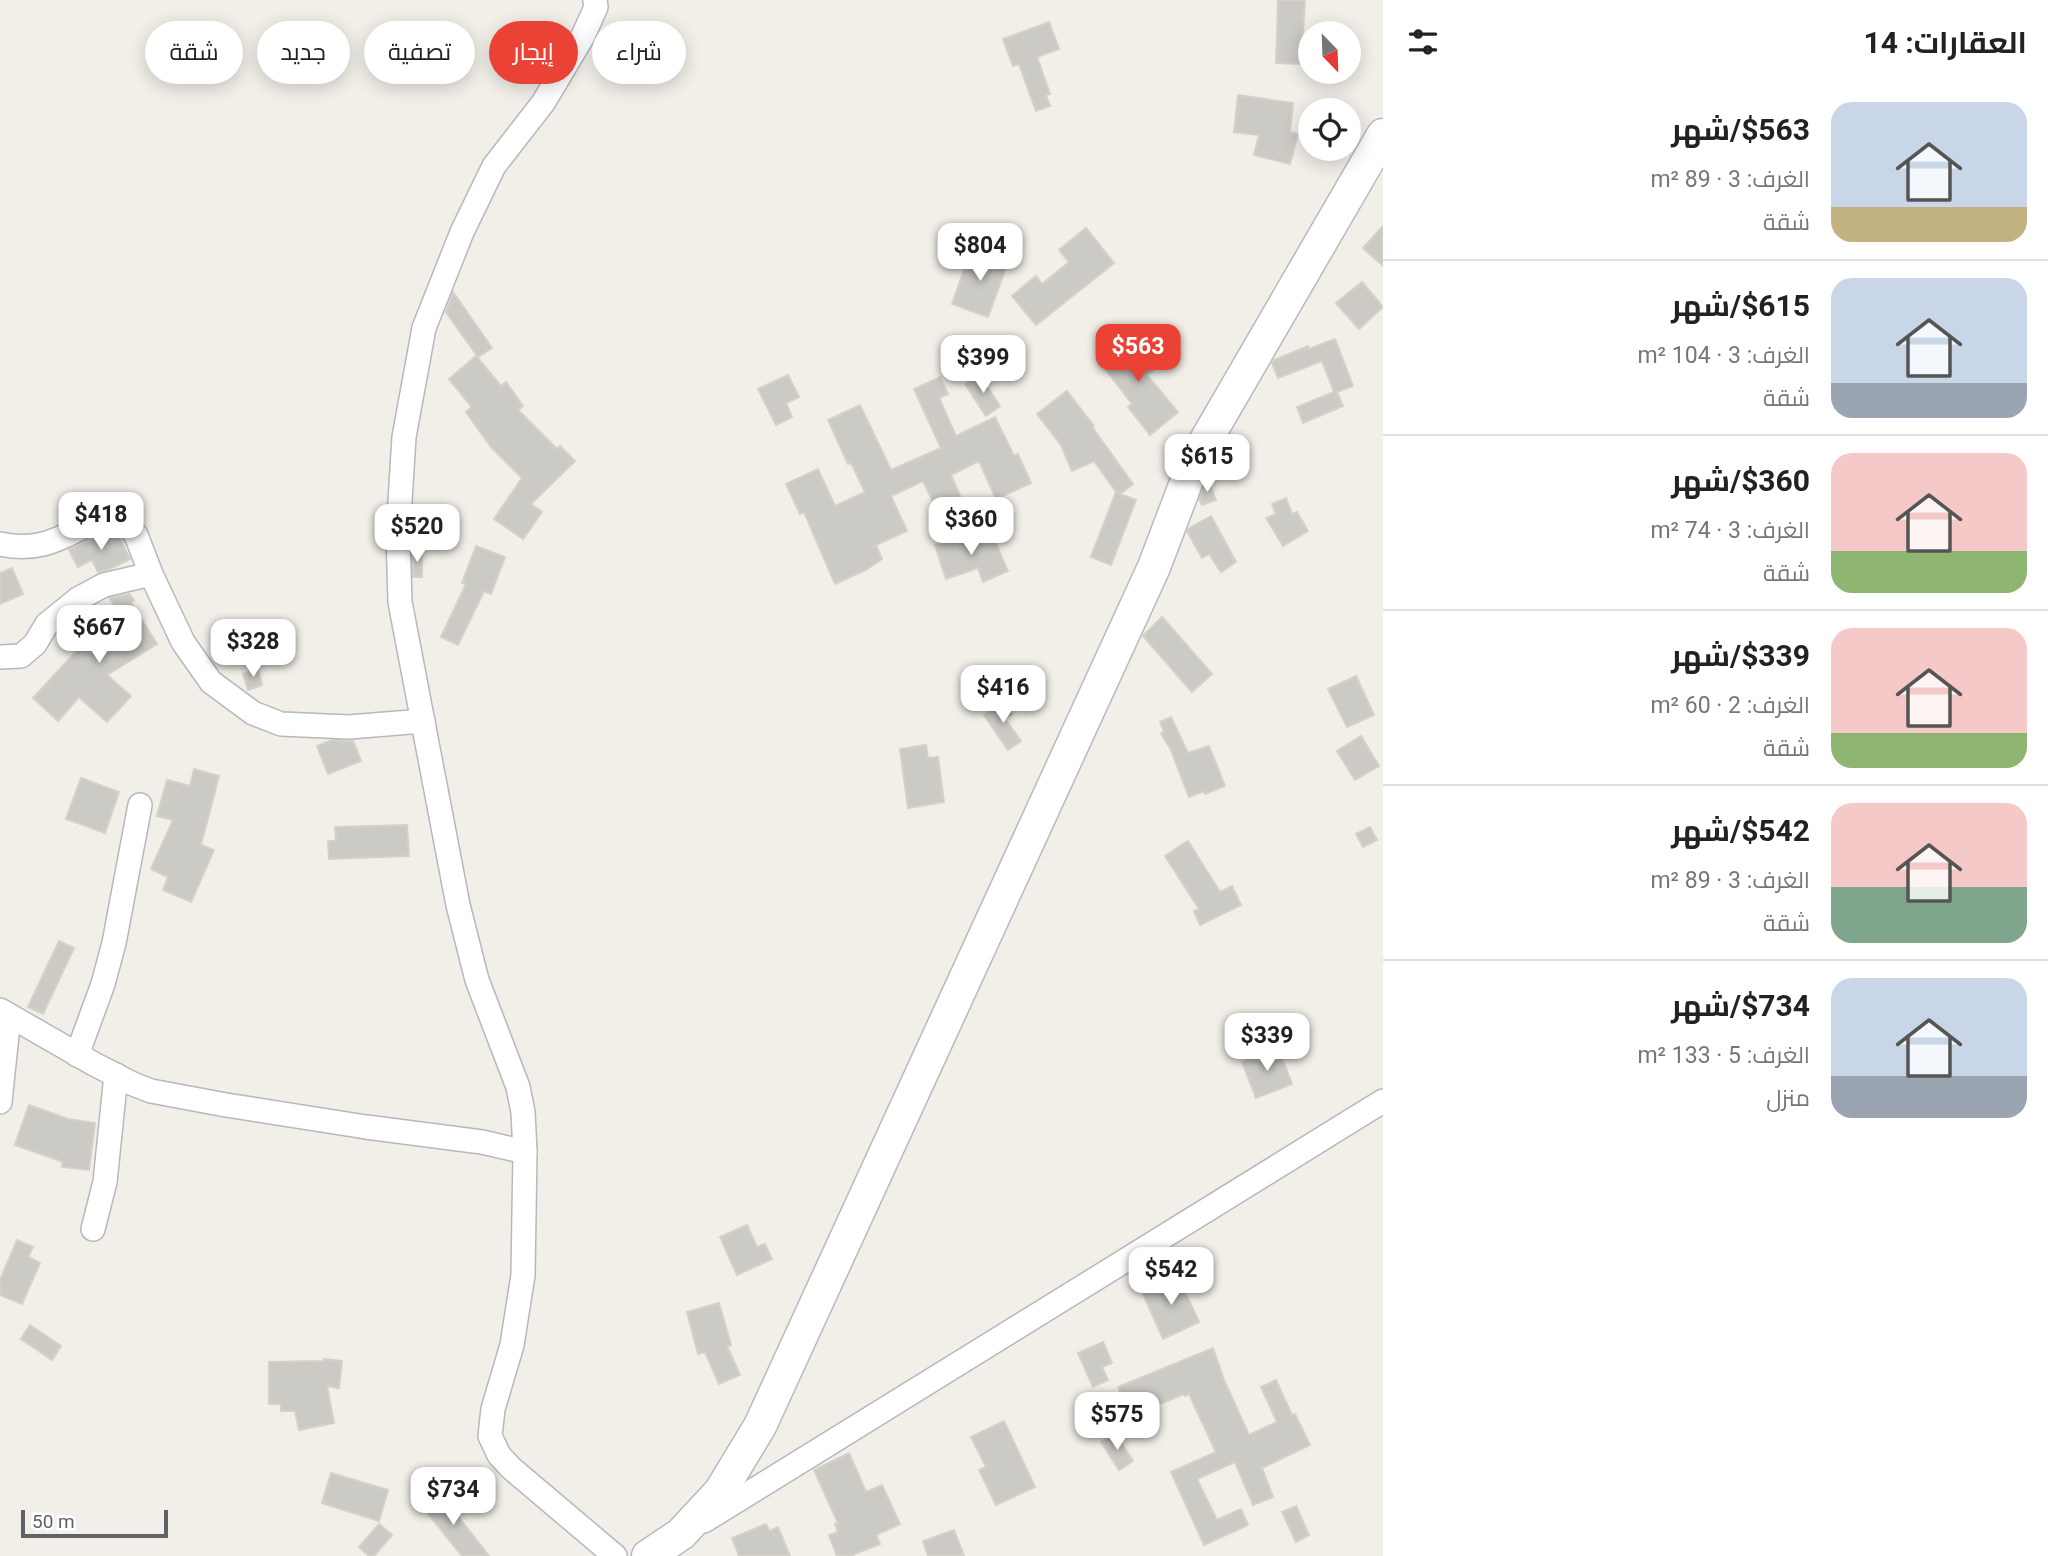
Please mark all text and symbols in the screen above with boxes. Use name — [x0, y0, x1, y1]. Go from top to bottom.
chip: شقة — [145, 21, 243, 84]
chip: جديد — [257, 21, 350, 84]
chip: تصفية — [364, 21, 475, 84]
chip: إيجار — [489, 21, 578, 84]
chip: شراء — [592, 21, 686, 84]
north arrow — [1298, 21, 1362, 84]
map controls — [1298, 21, 1361, 161]
icon: filters — [1404, 23, 1442, 61]
text: العقارات: 14 — [1863, 25, 2027, 60]
button: locate — [1298, 98, 1361, 161]
text: $563/شهر — [1671, 112, 1810, 147]
icon: home — [1887, 130, 1971, 214]
text: الغرف: 3 · 89 m² — [1650, 166, 1810, 193]
text: شقة — [1763, 209, 1810, 236]
pin: $804 — [939, 224, 1021, 283]
text: $804 — [954, 232, 1006, 259]
text: $615/شهر — [1671, 288, 1810, 323]
icon: home — [1887, 306, 1971, 390]
pin: $563 — [1097, 324, 1179, 384]
text: $563 — [1112, 333, 1164, 360]
pin: $399 — [942, 336, 1024, 395]
text: الغرف: 3 · 104 m² — [1637, 342, 1810, 369]
text: $399 — [957, 344, 1009, 371]
text: شقة — [1763, 385, 1810, 412]
pin: $615 — [1166, 434, 1248, 494]
text: $615 — [1181, 443, 1233, 470]
text: $360/شهر — [1671, 463, 1810, 498]
icon: home — [1887, 481, 1971, 565]
pin: $418 — [60, 492, 142, 552]
pin: $360 — [930, 498, 1012, 557]
text: $418 — [75, 501, 127, 528]
pin: $520 — [376, 504, 458, 564]
text: $360 — [945, 506, 997, 533]
text: $520 — [391, 513, 443, 540]
text: الغرف: 3 · 74 m² — [1650, 517, 1810, 544]
text: شقة — [1763, 560, 1810, 587]
pin: $667 — [58, 606, 140, 665]
text: $667 — [73, 614, 125, 641]
pin: $328 — [212, 620, 294, 679]
text: $328 — [227, 628, 279, 655]
text: $339/شهر — [1671, 638, 1810, 673]
icon: home — [1887, 656, 1971, 740]
pin: $416 — [962, 666, 1044, 725]
text: $416 — [977, 674, 1029, 701]
text: الغرف: 2 · 60 m² — [1650, 692, 1810, 719]
text: شقة — [1763, 735, 1810, 762]
text: $542/شهر — [1671, 813, 1810, 848]
icon: home — [1887, 831, 1971, 915]
text: الغرف: 3 · 89 m² — [1650, 867, 1810, 894]
text: شقة — [1763, 910, 1810, 937]
text: $734/شهر — [1671, 988, 1810, 1023]
icon: home — [1887, 1006, 1971, 1090]
pin: $339 — [1226, 1014, 1308, 1073]
text: $339 — [1241, 1022, 1293, 1049]
text: الغرف: 5 · 133 m² — [1637, 1042, 1810, 1069]
text: منزل — [1766, 1085, 1810, 1112]
pin: $542 — [1130, 1248, 1212, 1307]
text: $542 — [1145, 1256, 1197, 1283]
pin: $575 — [1076, 1392, 1158, 1452]
text: $575 — [1091, 1401, 1143, 1428]
pin: $734 — [412, 1468, 494, 1527]
text: $734 — [427, 1476, 479, 1503]
scale bar — [21, 1507, 168, 1539]
text: 50 m — [32, 1510, 75, 1533]

